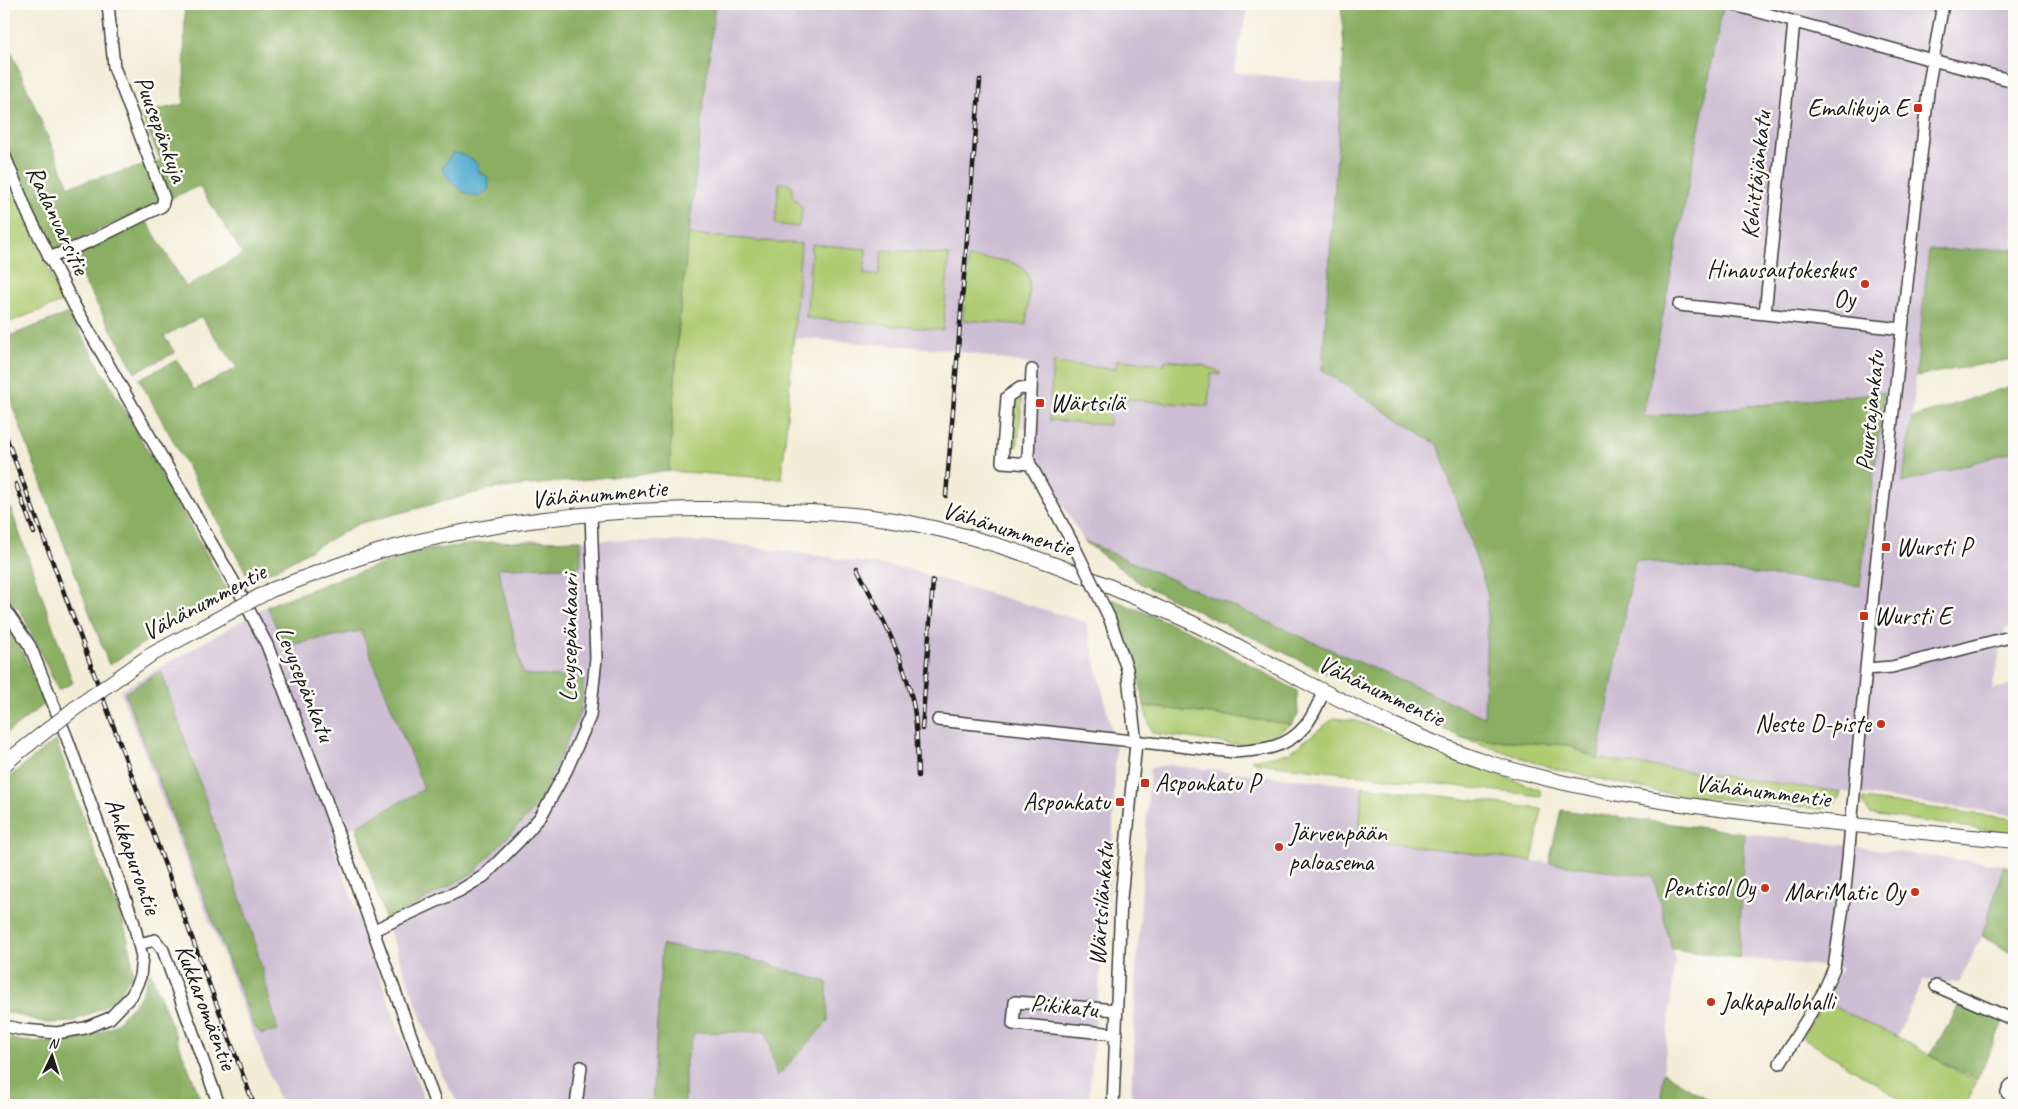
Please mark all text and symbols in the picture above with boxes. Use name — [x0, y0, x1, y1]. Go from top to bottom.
street label: Puusepänkuja — [127, 71, 196, 189]
place label: Emalikuja E — [1807, 92, 1911, 124]
marker: Emalikuja E — [1912, 102, 1924, 114]
street label: Kehittäjänkatu — [1733, 108, 1779, 240]
street label: Radanvarsitie — [19, 160, 98, 281]
place label: Hinausautokeskus Oy — [1707, 254, 1857, 315]
marker: Hinausautokeskus Oy — [1859, 278, 1871, 290]
street label: Puurtajankatu — [1848, 348, 1892, 473]
place label: Wärtsilä — [1050, 387, 1127, 419]
marker: Wärtsilä — [1034, 397, 1046, 409]
street label: Vähänummentie — [530, 472, 670, 516]
street label: Vähänummentie — [938, 494, 1079, 565]
place label: Wursti P — [1896, 531, 1975, 563]
marker: Wursti P — [1880, 541, 1892, 553]
street label: Vähänummentie — [137, 555, 273, 648]
street label: Levysepänkaari — [552, 571, 586, 702]
place label: Wursti E — [1874, 600, 1954, 632]
marker: Wursti E — [1858, 610, 1870, 622]
street label: Levysepänkatu — [267, 622, 343, 748]
street label: Vähänummentie — [1313, 648, 1451, 735]
place label: Neste D-piste — [1755, 708, 1873, 740]
marker: Neste D-piste — [1875, 718, 1887, 730]
place label: Asponkatu P — [1155, 767, 1263, 799]
street label: Vähänummentie — [1694, 767, 1834, 815]
marker: Asponkatu P — [1139, 777, 1151, 789]
place label: Asponkatu — [1023, 786, 1112, 818]
street label: Ankkapurontie — [97, 793, 169, 920]
marker: Asponkatu — [1114, 796, 1126, 808]
place label: Järvenpään paloasema — [1288, 817, 1388, 878]
street label: Wärtsilänkatu — [1081, 840, 1121, 967]
marker: Järvenpään paloasema — [1273, 841, 1285, 853]
place label: Pentisol Oy — [1663, 872, 1756, 904]
place label: MariMatic Oy — [1784, 876, 1907, 908]
marker: Pentisol Oy — [1759, 882, 1771, 894]
marker: MariMatic Oy — [1909, 886, 1921, 898]
street label: Kukkaromäentie — [167, 940, 245, 1076]
place label: Jalkapallohalli — [1720, 986, 1838, 1018]
street label: Pikikatu — [1029, 987, 1101, 1026]
marker: Jalkapallohalli — [1705, 996, 1717, 1008]
north arrow — [28, 1032, 78, 1082]
text: N — [48, 1035, 60, 1052]

